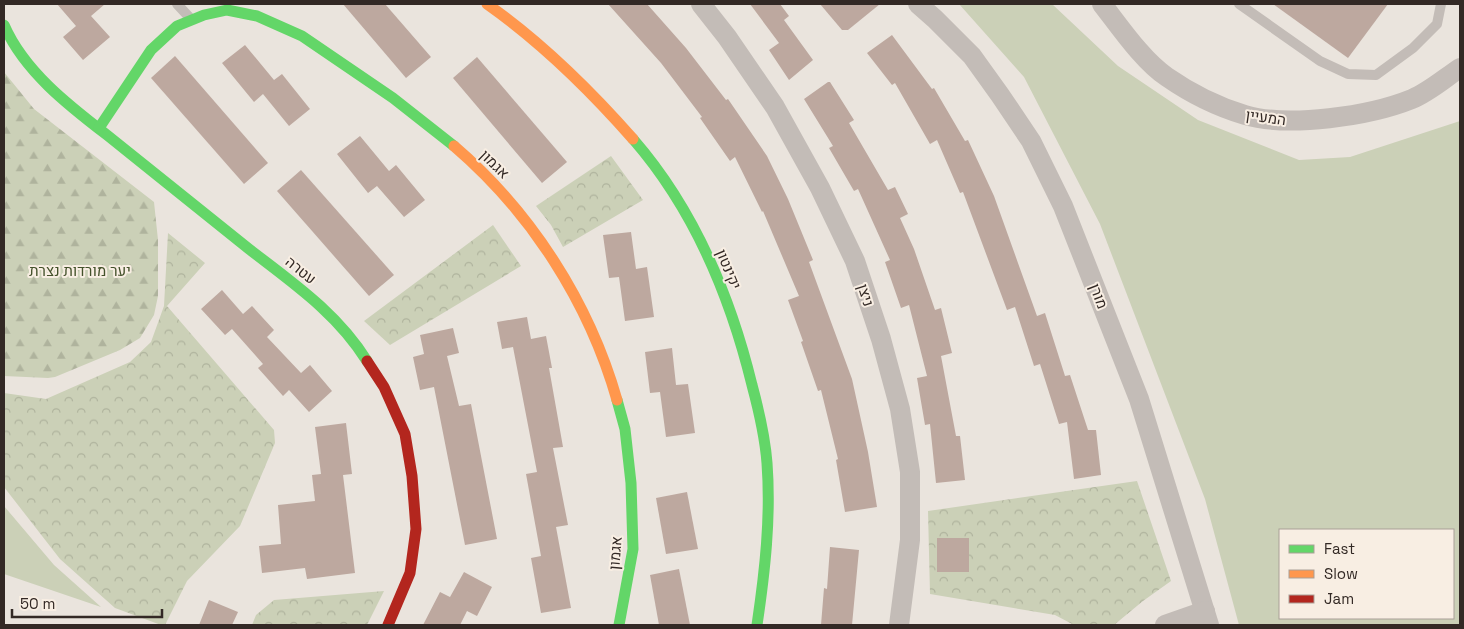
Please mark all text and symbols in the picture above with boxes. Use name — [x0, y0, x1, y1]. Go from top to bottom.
street label: המעיין — [1245, 105, 1287, 129]
street label: אגמון — [476, 145, 514, 183]
street label: יקינטון — [712, 246, 746, 292]
street label: עטרה — [282, 252, 320, 288]
park label: יער מורדות נצרת — [29, 261, 131, 280]
street label: ניצן — [853, 281, 879, 309]
street label: מורן — [1086, 281, 1112, 311]
legend — [1279, 529, 1454, 619]
street label: אגמון — [604, 535, 626, 571]
text: Fast — [1324, 539, 1355, 558]
text: Slow — [1324, 564, 1358, 583]
scale bar — [12, 586, 162, 618]
text: Jam — [1324, 589, 1354, 608]
text: 50 m — [20, 594, 55, 613]

